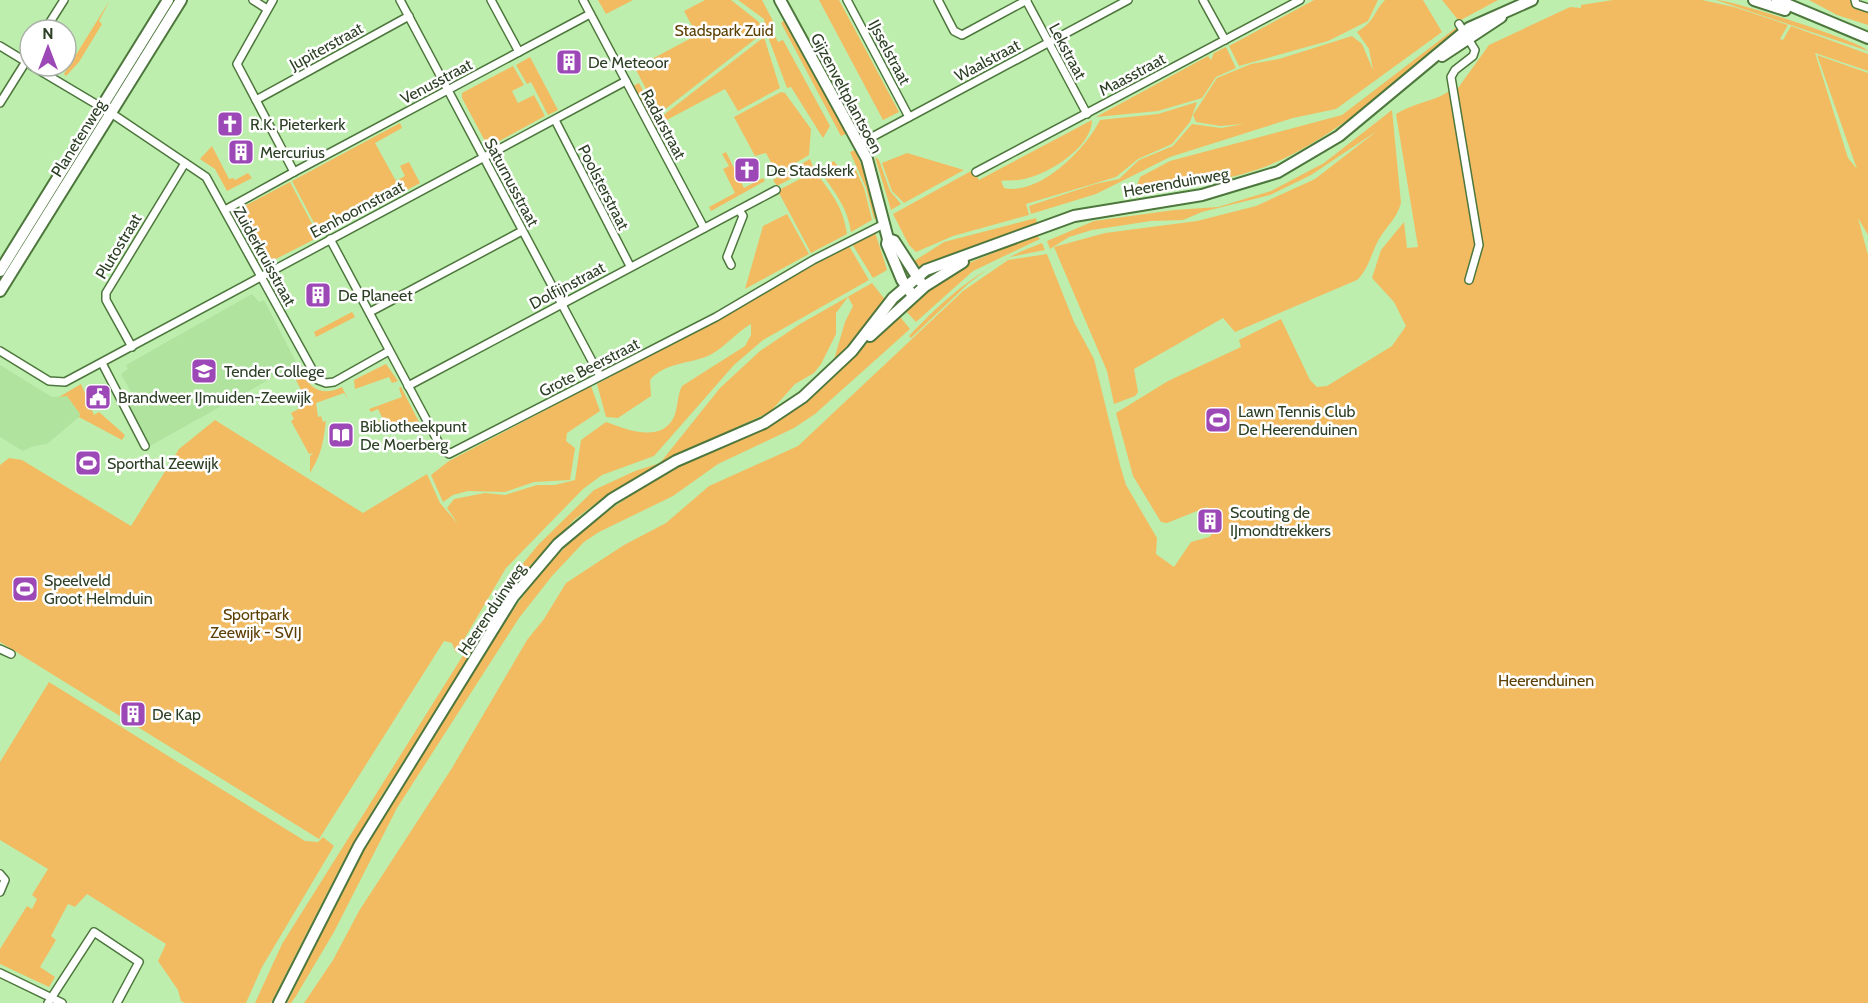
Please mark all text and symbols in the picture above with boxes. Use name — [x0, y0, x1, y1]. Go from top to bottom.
street label: IJsselstraat — [865, 17, 915, 88]
north arrow — [18, 18, 78, 78]
street label: Jupiterstraat — [285, 18, 367, 75]
street label: Lekstraat — [1045, 20, 1090, 83]
park label: Stadspark Zuid — [674, 21, 774, 40]
text: N — [42, 24, 54, 43]
street label: Gijzenveltplantsoen — [807, 30, 886, 157]
street label: Waalstraat — [951, 35, 1024, 86]
building icon: De Meteoor — [554, 47, 584, 77]
street label: Maasstraat — [1096, 49, 1169, 100]
place label: De Meteoor — [588, 53, 669, 72]
street label: Venusstraat — [397, 54, 476, 108]
street label: Radarstraat — [637, 86, 690, 163]
street label: Planetenweg — [47, 95, 110, 180]
church icon: R.K. Pieterkerk — [215, 109, 245, 139]
place label: R.K. Pieterkerk — [250, 115, 346, 134]
street label: Saturnusstraat — [480, 135, 543, 230]
building icon: Mercurius — [226, 137, 256, 167]
street label: Poolsterstraat — [574, 141, 633, 234]
place label: Mercurius — [260, 143, 325, 162]
church icon: De Stadskerk — [732, 155, 762, 185]
place label: De Stadskerk — [766, 161, 855, 180]
street label: Heerenduinweg — [1122, 164, 1231, 201]
street label: Eenhoornstraat — [307, 176, 408, 242]
street label: Zuiderkruisstraat — [230, 203, 300, 310]
street label: Plutostraat — [92, 210, 146, 282]
street label: Dolfijnstraat — [526, 257, 609, 313]
building icon: De Planeet — [303, 280, 333, 310]
place label: De Planeet — [338, 286, 413, 305]
street label: Grote Beerstraat — [536, 334, 643, 401]
school or university icon: Tender College — [189, 356, 219, 386]
place label: Tender College — [224, 362, 324, 381]
public building icon: Brandweer IJmuiden-Zeewijk — [83, 382, 113, 412]
place label: Brandweer IJmuiden-Zeewijk — [118, 388, 312, 407]
place label: Lawn Tennis Club De Heerenduinen — [1238, 402, 1358, 439]
sports icon: Lawn Tennis Club De Heerenduinen — [1203, 405, 1233, 435]
place label: Bibliotheekpunt De Moerberg — [360, 417, 467, 454]
library icon: Bibliotheekpunt De Moerberg — [326, 420, 356, 450]
sports icon: Sporthal Zeewijk — [73, 448, 103, 478]
place label: Sporthal Zeewijk — [107, 454, 219, 473]
place label: Scouting de IJmondtrekkers — [1230, 503, 1331, 540]
building icon: Scouting de IJmondtrekkers — [1195, 506, 1225, 536]
street label: Heerenduinweg — [454, 559, 530, 659]
place label: Speelveld Groot Helmduin — [44, 571, 153, 608]
sports icon: Speelveld Groot Helmduin — [10, 574, 40, 604]
park label: Sportpark Zeewijk - SVIJ — [210, 605, 302, 642]
park label: Heerenduinen — [1498, 671, 1594, 690]
building icon: De Kap — [118, 699, 148, 729]
place label: De Kap — [152, 705, 201, 724]

